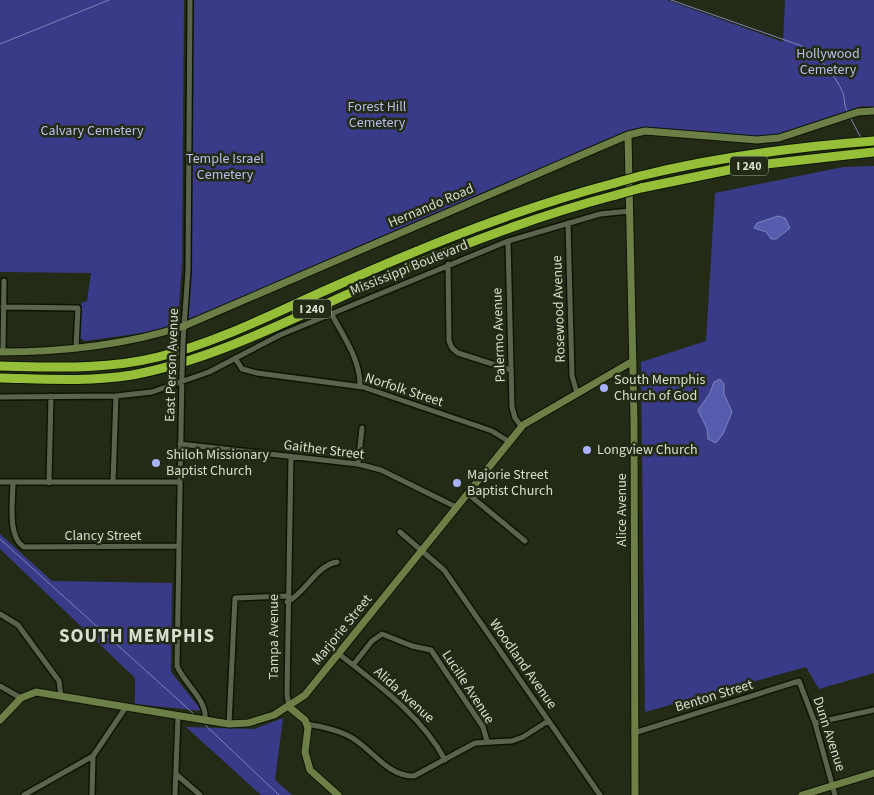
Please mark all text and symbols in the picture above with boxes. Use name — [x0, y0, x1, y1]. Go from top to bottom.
park label: Hollywood Cemetery — [796, 44, 860, 80]
park label: Forest Hill Cemetery — [348, 97, 407, 133]
park label: Calvary Cemetery — [40, 121, 144, 141]
park label: Temple Israel Cemetery — [186, 149, 264, 185]
road number: I 240 — [730, 157, 768, 176]
street label: Hernando Road — [385, 179, 477, 233]
street label: Mississippi Boulevard — [347, 235, 471, 301]
street label: Rosewood Avenue — [547, 255, 571, 363]
street label: Palermo Avenue — [487, 287, 511, 383]
road number: I 240 — [293, 300, 331, 318]
street label: East Person Avenue — [160, 308, 184, 422]
street label: Norfolk Street — [362, 368, 446, 412]
place label: South Memphis Church of God — [614, 370, 705, 406]
marker: South Memphis Church of God — [598, 382, 610, 394]
street label: Gaither Street — [282, 435, 366, 465]
place label: Longview Church — [597, 440, 698, 460]
marker: Longview Church — [581, 444, 593, 456]
place label: Shiloh Missionary Baptist Church — [166, 445, 269, 481]
marker: Shiloh Missionary Baptist Church — [150, 457, 162, 469]
place label: Majorie Street Baptist Church — [467, 465, 553, 501]
street label: Alice Avenue — [612, 473, 632, 547]
marker: Majorie Street Baptist Church — [451, 477, 463, 489]
street label: Clancy Street — [64, 526, 142, 546]
street label: Marjorie Street — [307, 590, 377, 670]
street label: Tampa Avenue — [264, 594, 284, 680]
street label: Woodland Avenue — [484, 615, 562, 713]
district label: SOUTH MEMPHIS — [59, 623, 215, 650]
street label: Lucille Avenue — [437, 646, 499, 728]
street label: Alida Avenue — [369, 662, 439, 728]
street label: Benton Street — [673, 675, 756, 717]
street label: Dunn Avenue — [808, 694, 850, 774]

